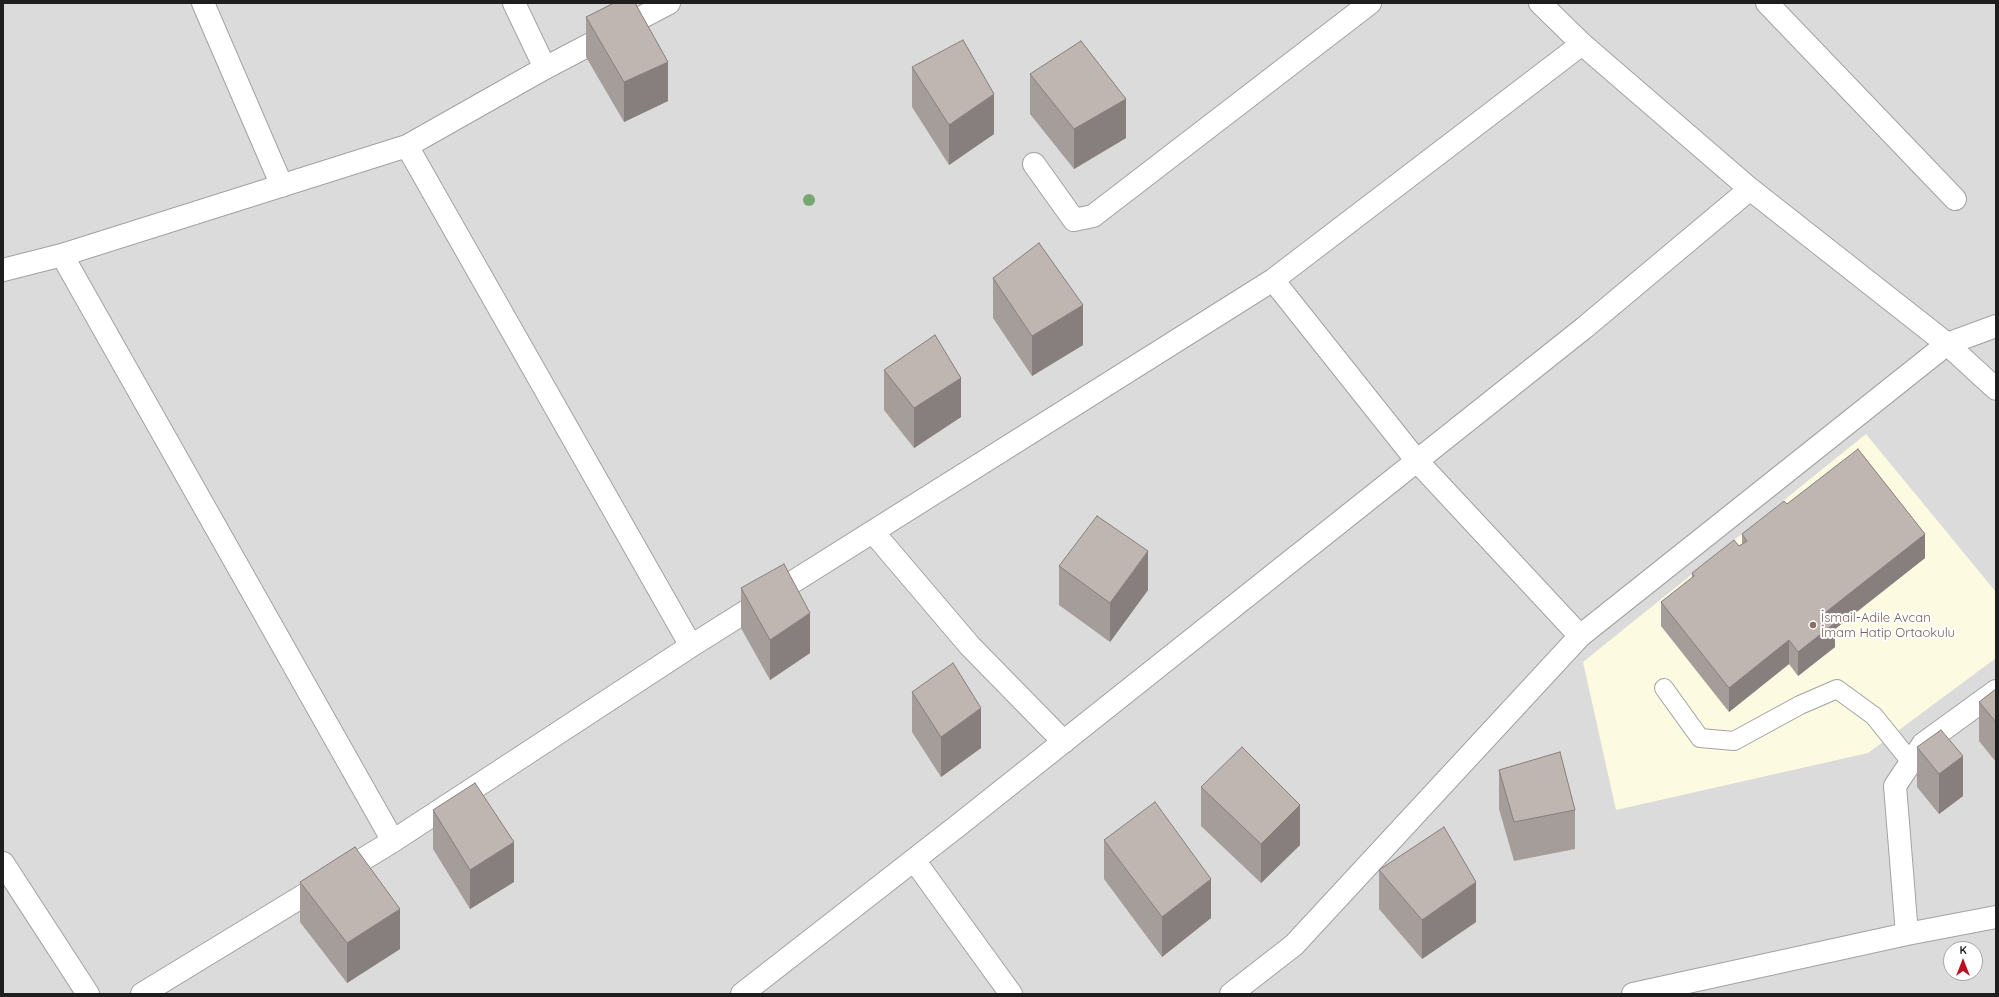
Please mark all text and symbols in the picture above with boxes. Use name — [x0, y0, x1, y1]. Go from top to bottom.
place label: İsmail-Adile Avcan İmam Hatip Ortaokulu — [1821, 610, 1955, 641]
marker: İsmail-Adile Avcan İmam Hatip Ortaokulu — [1808, 620, 1818, 630]
north arrow — [1943, 941, 1983, 981]
text: K — [1959, 943, 1967, 957]

